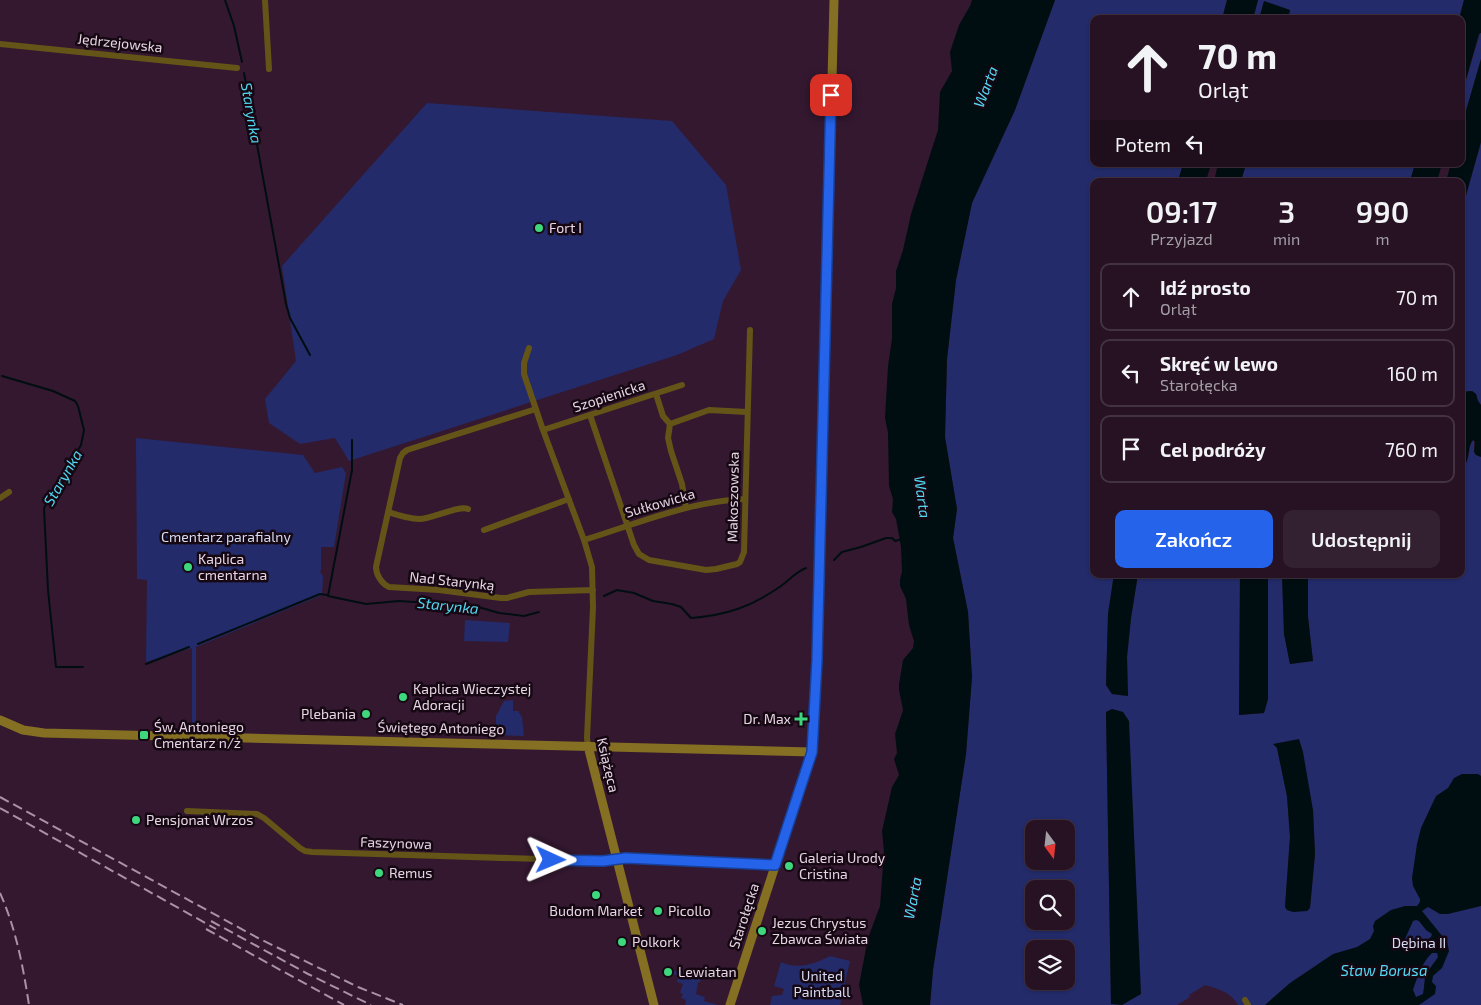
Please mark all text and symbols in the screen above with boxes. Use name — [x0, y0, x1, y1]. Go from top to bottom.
street label: Jędrzejowska — [77, 30, 163, 55]
text: 70 m — [1198, 34, 1277, 76]
icon: ahead — [1115, 35, 1180, 100]
water label: Warta — [969, 63, 1001, 110]
pin — [810, 74, 852, 116]
text: Orląt — [1198, 76, 1249, 102]
water label: Starynka — [237, 81, 266, 145]
icon: arrive — [817, 81, 845, 109]
icon: left — [1181, 130, 1209, 158]
text: Potem — [1115, 133, 1171, 156]
text: 09:17 — [1146, 193, 1217, 229]
text: 3 — [1278, 193, 1295, 229]
text: 990 — [1356, 193, 1409, 229]
place label: Fort I — [549, 219, 582, 236]
marker: Fort I — [533, 222, 545, 234]
text: Przyjazd — [1150, 229, 1213, 248]
text: min — [1273, 229, 1300, 248]
text: m — [1376, 229, 1390, 248]
text: Idź prosto — [1160, 276, 1251, 299]
icon: ahead — [1117, 283, 1145, 311]
text: 70 m — [1396, 286, 1438, 309]
text: Orląt — [1160, 299, 1197, 318]
text: Skręć w lewo — [1160, 352, 1278, 375]
icon: left — [1117, 359, 1145, 387]
text: 160 m — [1387, 362, 1438, 385]
text: Starołęcka — [1160, 375, 1238, 394]
street label: Szopienicka — [570, 376, 647, 415]
icon: arrive — [1117, 435, 1145, 463]
text: Cel podróży — [1160, 438, 1266, 461]
text: 760 m — [1385, 438, 1438, 461]
water label: Starynka — [39, 446, 86, 509]
street label: Makoszowska — [723, 452, 742, 542]
water label: Warta — [911, 474, 935, 519]
street label: Sułkowicka — [623, 484, 697, 521]
button: Zakończ — [1115, 510, 1273, 568]
button: Udostępnij — [1283, 510, 1440, 568]
park label: Cmentarz parafialny — [161, 528, 291, 545]
place label: Kaplica cmentarna — [198, 550, 267, 583]
marker: Kaplica cmentarna — [182, 561, 194, 573]
street label: Nad Starynką — [409, 568, 495, 593]
water label: Starynka — [416, 593, 480, 618]
place label: Kaplica Wieczystej Adoracji — [413, 680, 531, 713]
marker: Kaplica Wieczystej Adoracji — [397, 691, 409, 703]
place label: Plebania — [301, 705, 356, 722]
marker: Plebania — [360, 708, 372, 720]
place label: Dr. Max — [743, 710, 792, 727]
marker: Dr. Max — [795, 713, 807, 725]
place label: Św. Antoniego Cmentarz n/ż — [154, 718, 244, 751]
street label: Świętego Antoniego — [378, 718, 504, 737]
marker: Św. Antoniego Cmentarz n/ż — [138, 729, 150, 741]
street label: Książęca — [594, 736, 623, 794]
place label: Pensjonat Wrzos — [146, 811, 253, 828]
marker: Pensjonat Wrzos — [130, 814, 142, 826]
north arrow — [1025, 820, 1075, 870]
map controls — [1025, 820, 1075, 990]
street label: Faszynowa — [360, 833, 432, 852]
position arrow — [524, 833, 576, 885]
place label: Galeria Urody Cristina — [799, 849, 886, 882]
marker: Galeria Urody Cristina — [783, 860, 795, 872]
place label: Remus — [389, 864, 432, 881]
marker: Remus — [373, 867, 385, 879]
water label: Warta — [899, 875, 925, 920]
button: search — [1025, 880, 1075, 930]
street label: Starołęcka — [725, 881, 762, 951]
marker: Budom Market — [590, 889, 602, 901]
place label: Budom Market — [549, 902, 643, 919]
place label: Picollo — [668, 902, 711, 919]
marker: Picollo — [652, 905, 664, 917]
place label: Jezus Chrystus Zbawca Świata — [772, 914, 868, 947]
marker: Jezus Chrystus Zbawca Świata — [756, 925, 768, 937]
place label: Polkork — [632, 933, 680, 950]
park label: Dębina II — [1392, 934, 1446, 951]
marker: Polkork — [616, 936, 628, 948]
button: layers — [1025, 940, 1075, 990]
water label: Staw Borusa — [1340, 961, 1428, 979]
place label: Lewiatan — [678, 963, 737, 980]
marker: Lewiatan — [662, 966, 674, 978]
park label: United Paintball — [794, 967, 851, 1000]

